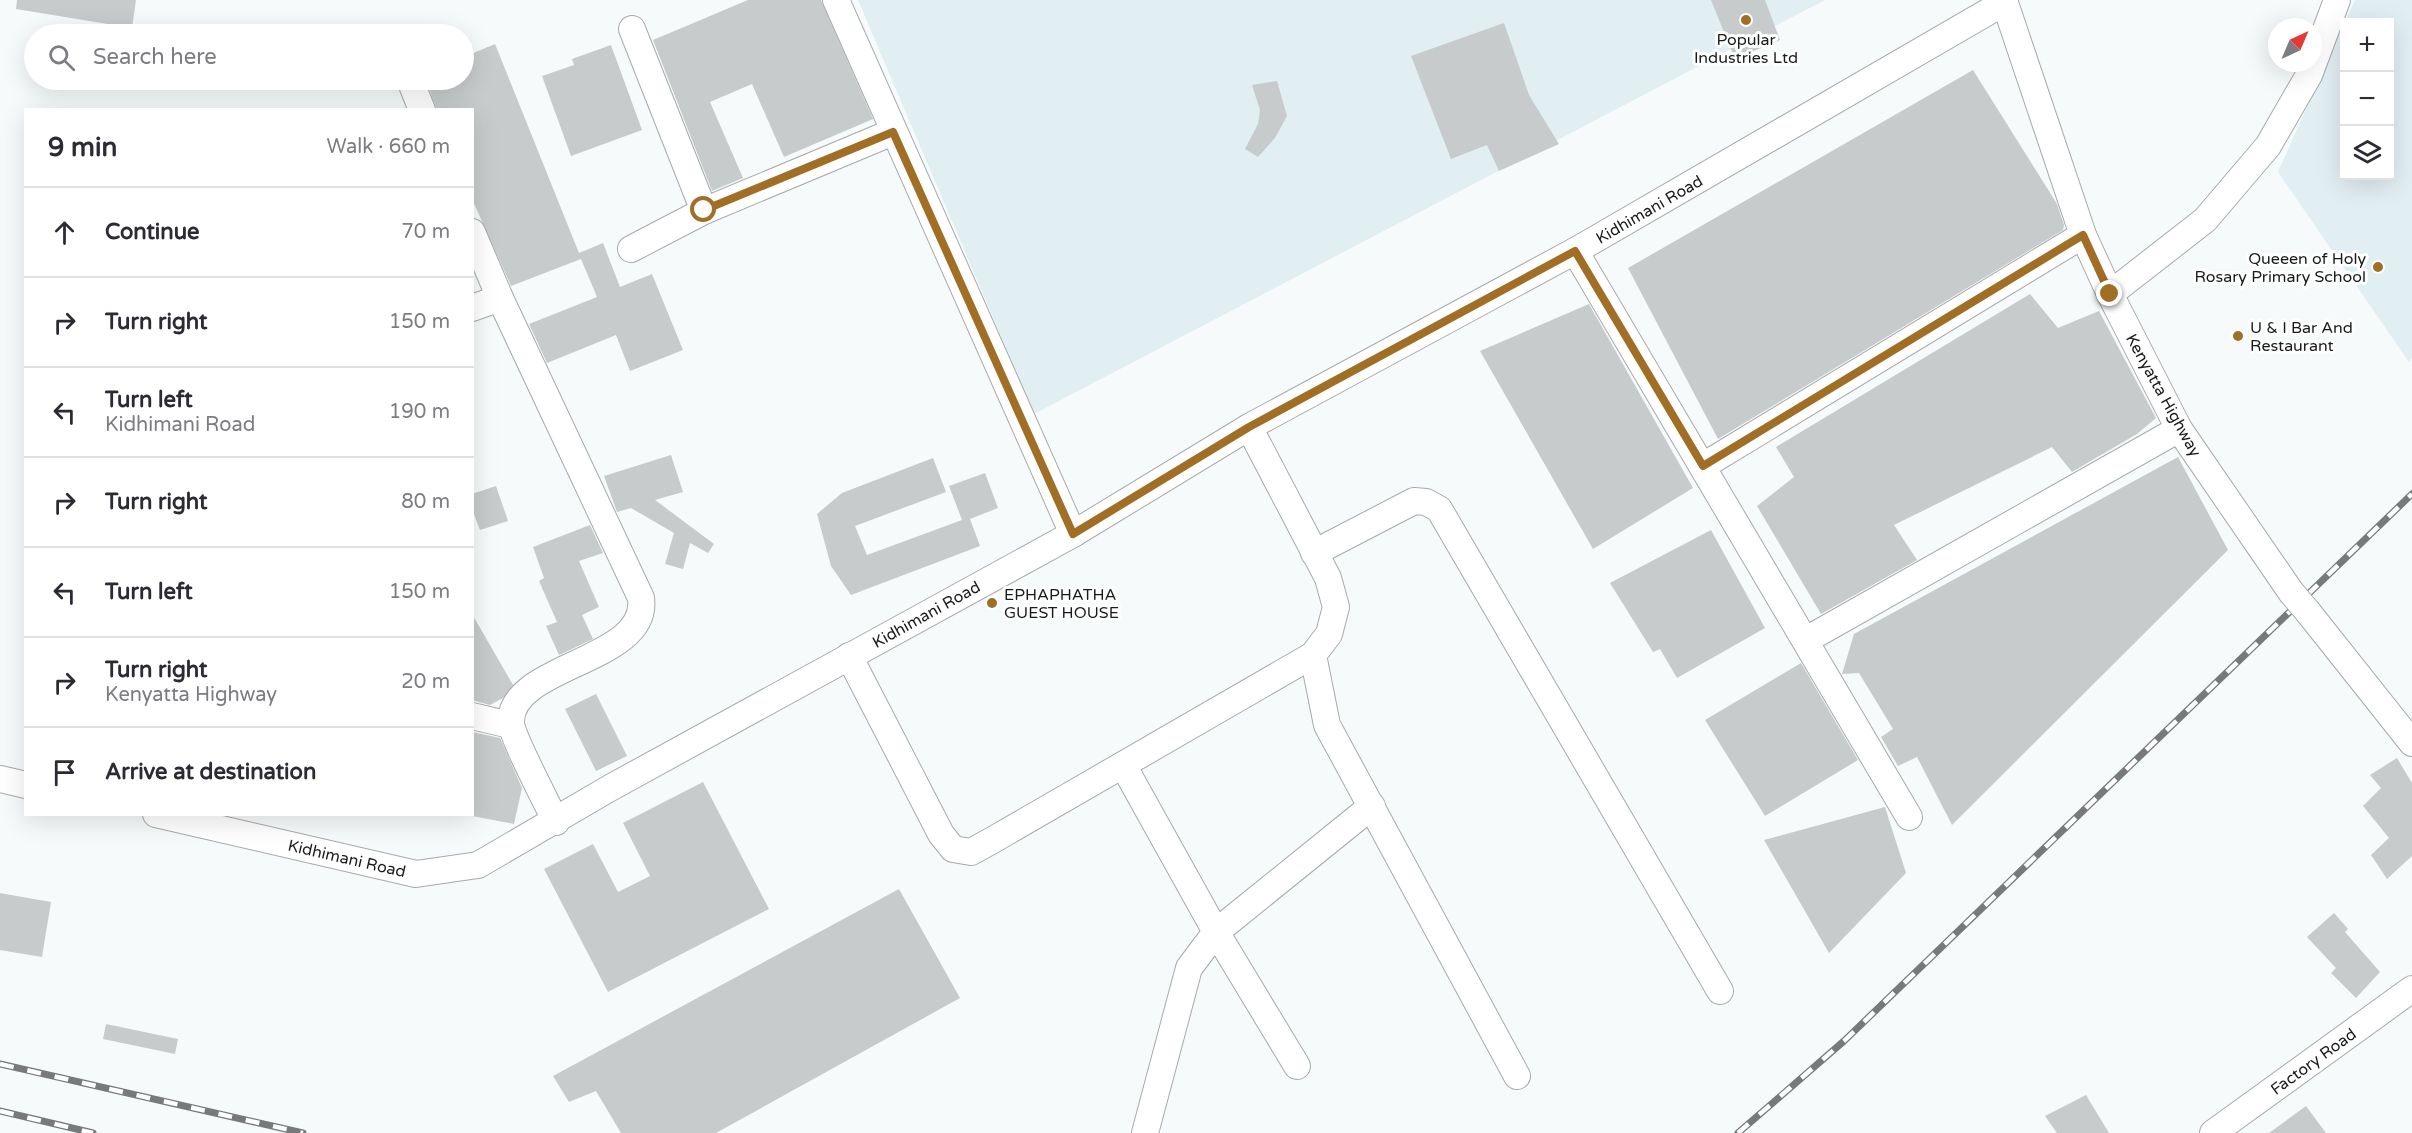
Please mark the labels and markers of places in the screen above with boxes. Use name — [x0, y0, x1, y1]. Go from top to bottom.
marker: Popular Industries Ltd — [1739, 13, 1753, 27]
place label: Popular Industries Ltd — [1694, 30, 1798, 68]
place label: Queeen of Holy Rosary Primary School — [2194, 249, 2366, 287]
marker: Queeen of Holy Rosary Primary School — [2371, 260, 2385, 274]
place label: U & I Bar And Restaurant — [2250, 318, 2353, 356]
marker: U & I Bar And Restaurant — [2231, 329, 2245, 343]
place label: EPHAPHATHA GUEST HOUSE — [1004, 585, 1119, 623]
marker: EPHAPHATHA GUEST HOUSE — [985, 596, 999, 610]

